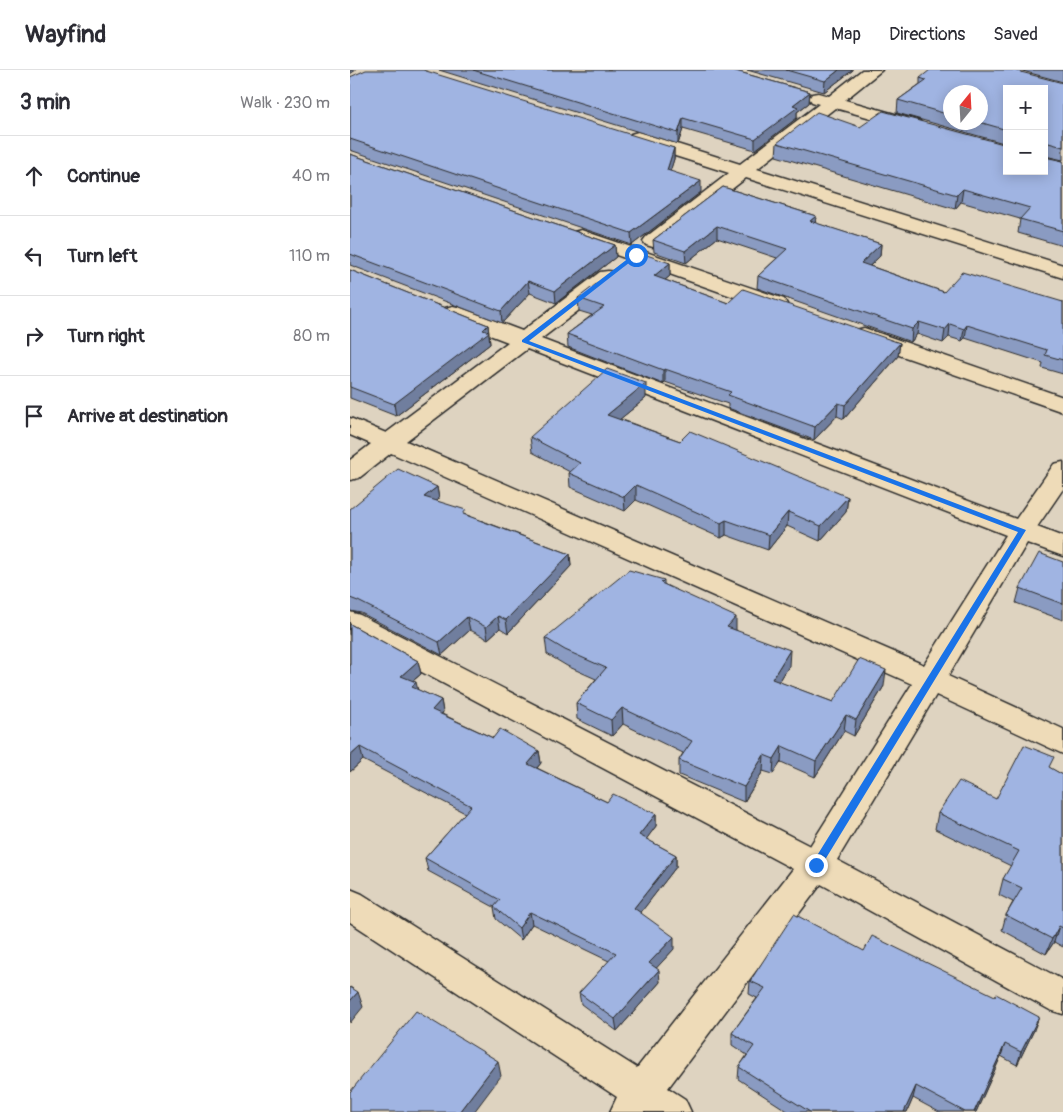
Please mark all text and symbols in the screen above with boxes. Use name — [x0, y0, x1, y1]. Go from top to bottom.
text: Wayfind — [25, 20, 106, 49]
text: Map — [831, 23, 861, 46]
text: Directions — [889, 23, 965, 46]
text: Saved — [993, 23, 1038, 46]
north arrow — [943, 85, 988, 130]
map controls — [1003, 85, 1048, 175]
button: + — [1003, 85, 1048, 130]
text: 3 min — [20, 89, 70, 116]
text: Walk · 230 m — [240, 93, 330, 113]
button: − — [1003, 130, 1048, 175]
icon: ahead — [20, 162, 48, 190]
text: Continue — [67, 164, 140, 188]
text: 40 m — [292, 166, 330, 186]
icon: left — [20, 242, 48, 270]
text: Turn left — [67, 244, 137, 268]
route start — [625, 244, 648, 267]
text: 110 m — [289, 246, 330, 266]
icon: right — [20, 322, 48, 350]
text: Turn right — [67, 324, 145, 348]
text: 80 m — [293, 326, 330, 346]
icon: arrive — [20, 402, 48, 430]
text: Arrive at destination — [67, 404, 228, 428]
route end — [805, 854, 828, 877]

